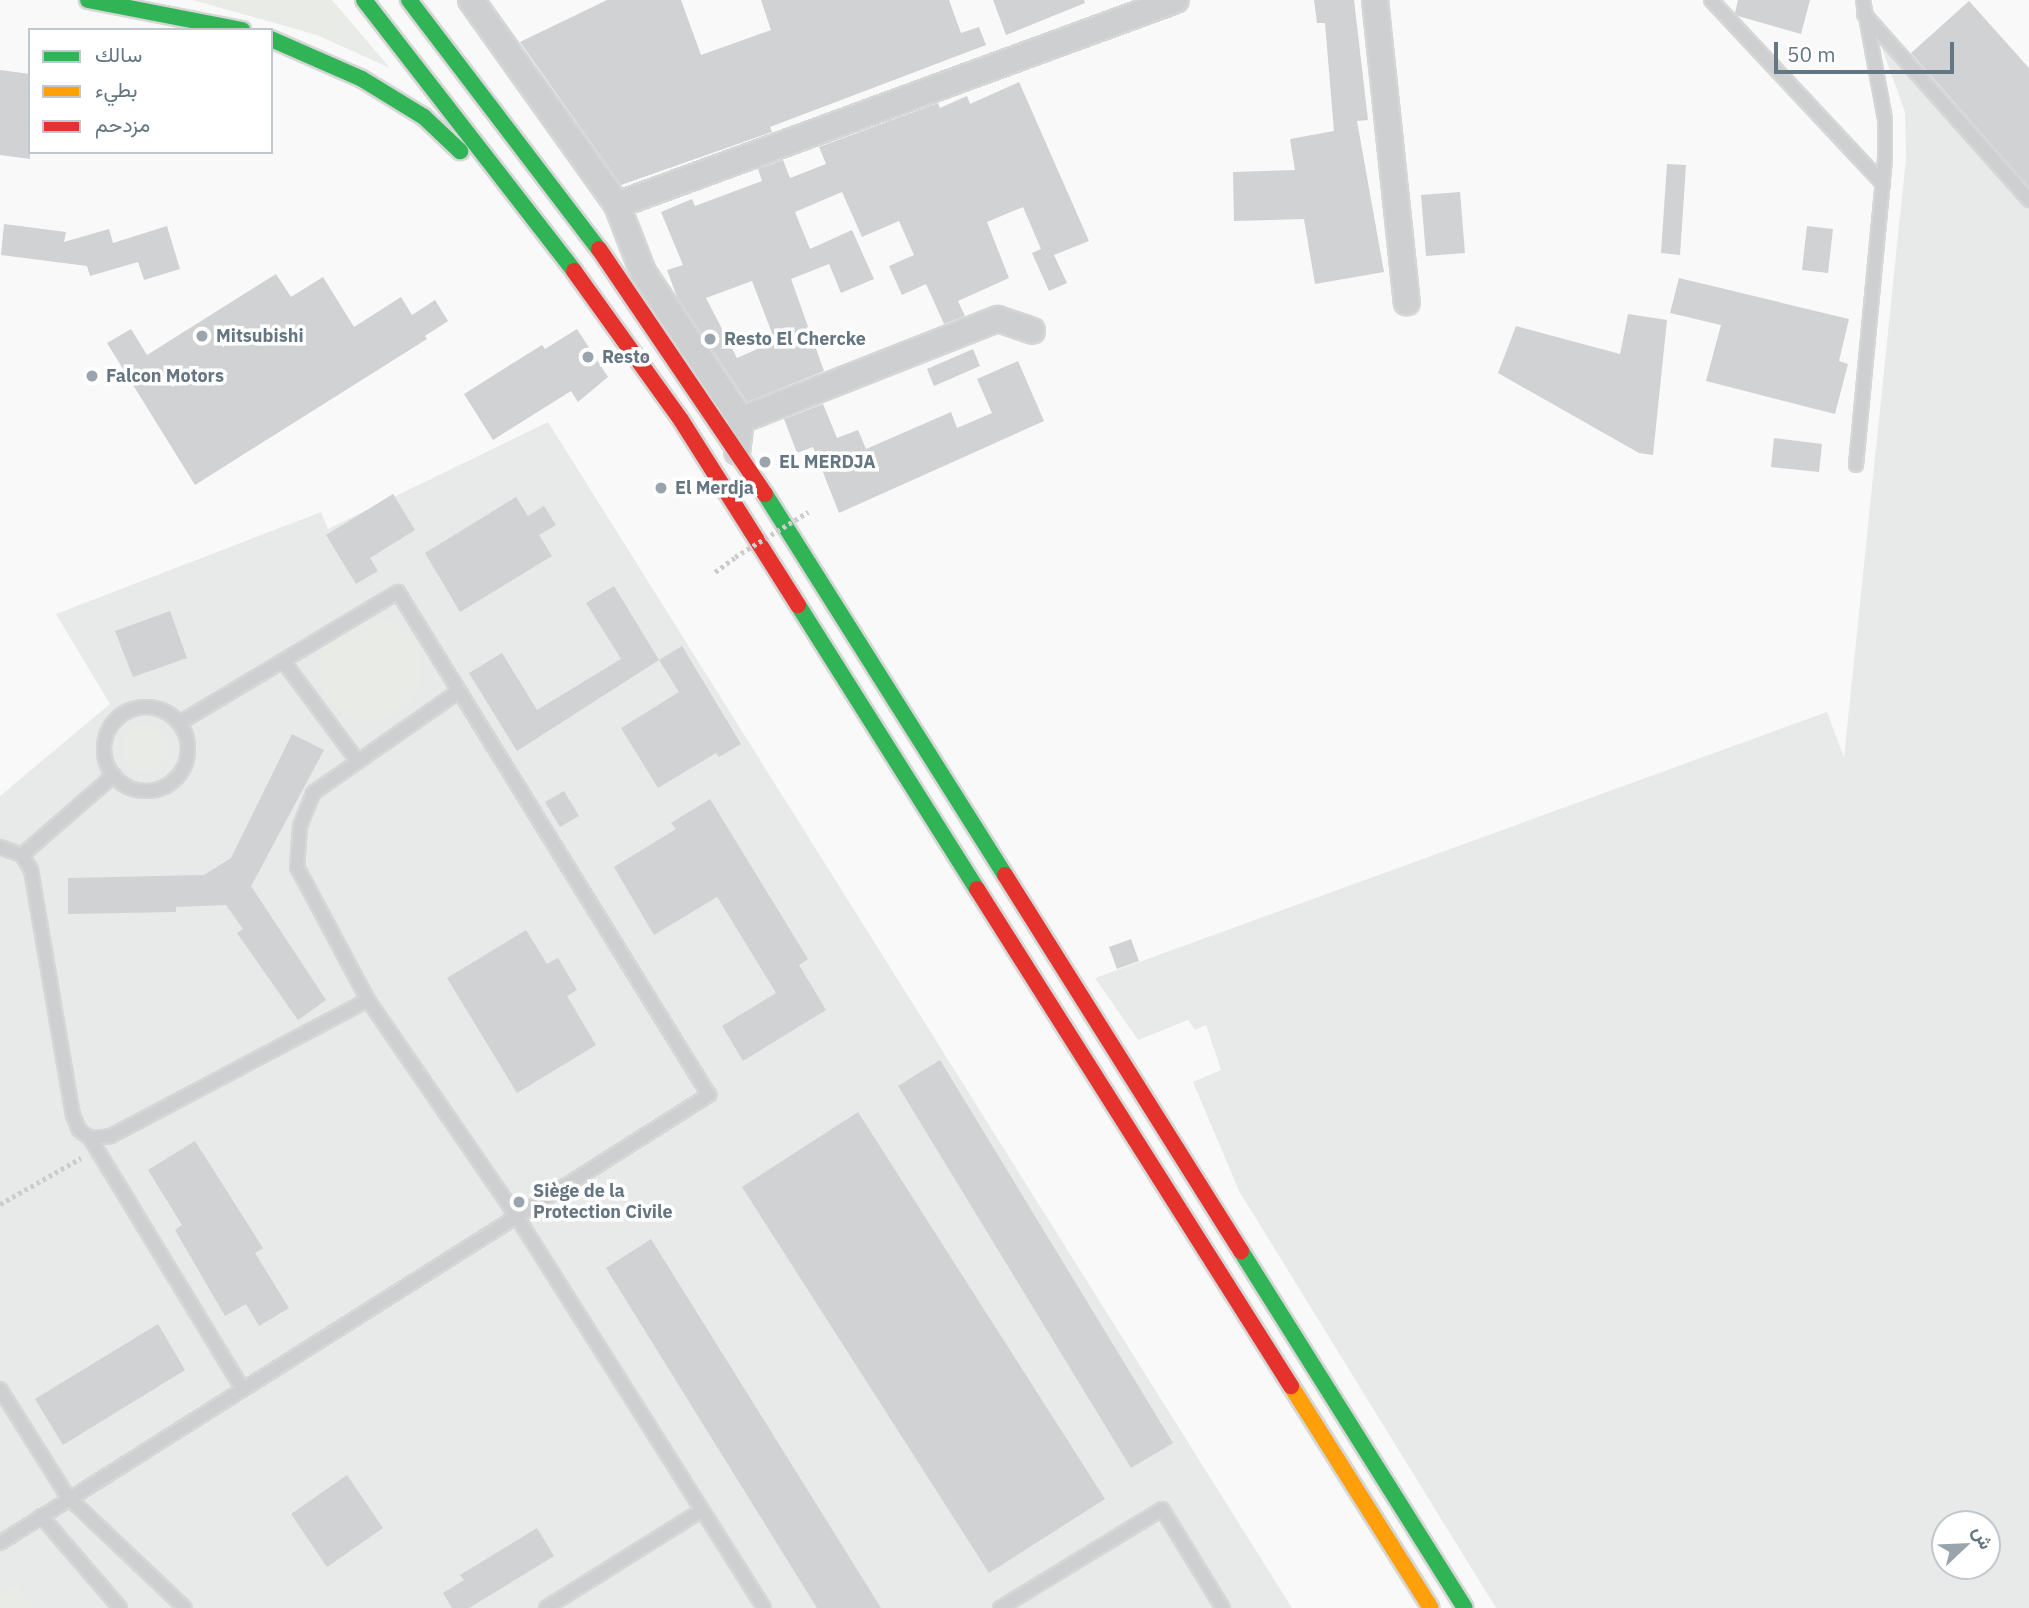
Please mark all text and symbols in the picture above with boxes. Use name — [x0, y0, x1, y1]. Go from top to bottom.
legend — [28, 28, 273, 154]
scale bar — [1777, 28, 1957, 72]
text: سالك — [95, 40, 142, 68]
text: 50 m — [1787, 40, 1836, 68]
text: بطيء — [95, 75, 138, 103]
text: مزدحم — [95, 110, 150, 138]
place label: Mitsubishi — [216, 325, 304, 347]
marker: Mitsubishi — [194, 328, 210, 344]
place label: Resto El Chercke — [724, 328, 866, 350]
marker: Resto El Chercke — [702, 331, 718, 347]
place label: Resto — [602, 346, 650, 368]
marker: Resto — [580, 349, 596, 365]
place label: Falcon Motors — [106, 365, 224, 387]
marker: Falcon Motors — [84, 368, 100, 384]
place label: EL MERDJA — [779, 451, 876, 473]
marker: EL MERDJA — [757, 454, 773, 470]
place label: El Merdja — [675, 477, 754, 499]
marker: El Merdja — [653, 480, 669, 496]
place label: Siège de la Protection Civile — [533, 1181, 673, 1224]
marker: Siège de la Protection Civile — [511, 1194, 527, 1210]
north arrow — [1931, 1510, 2001, 1580]
text: ش — [1968, 1522, 1999, 1553]

